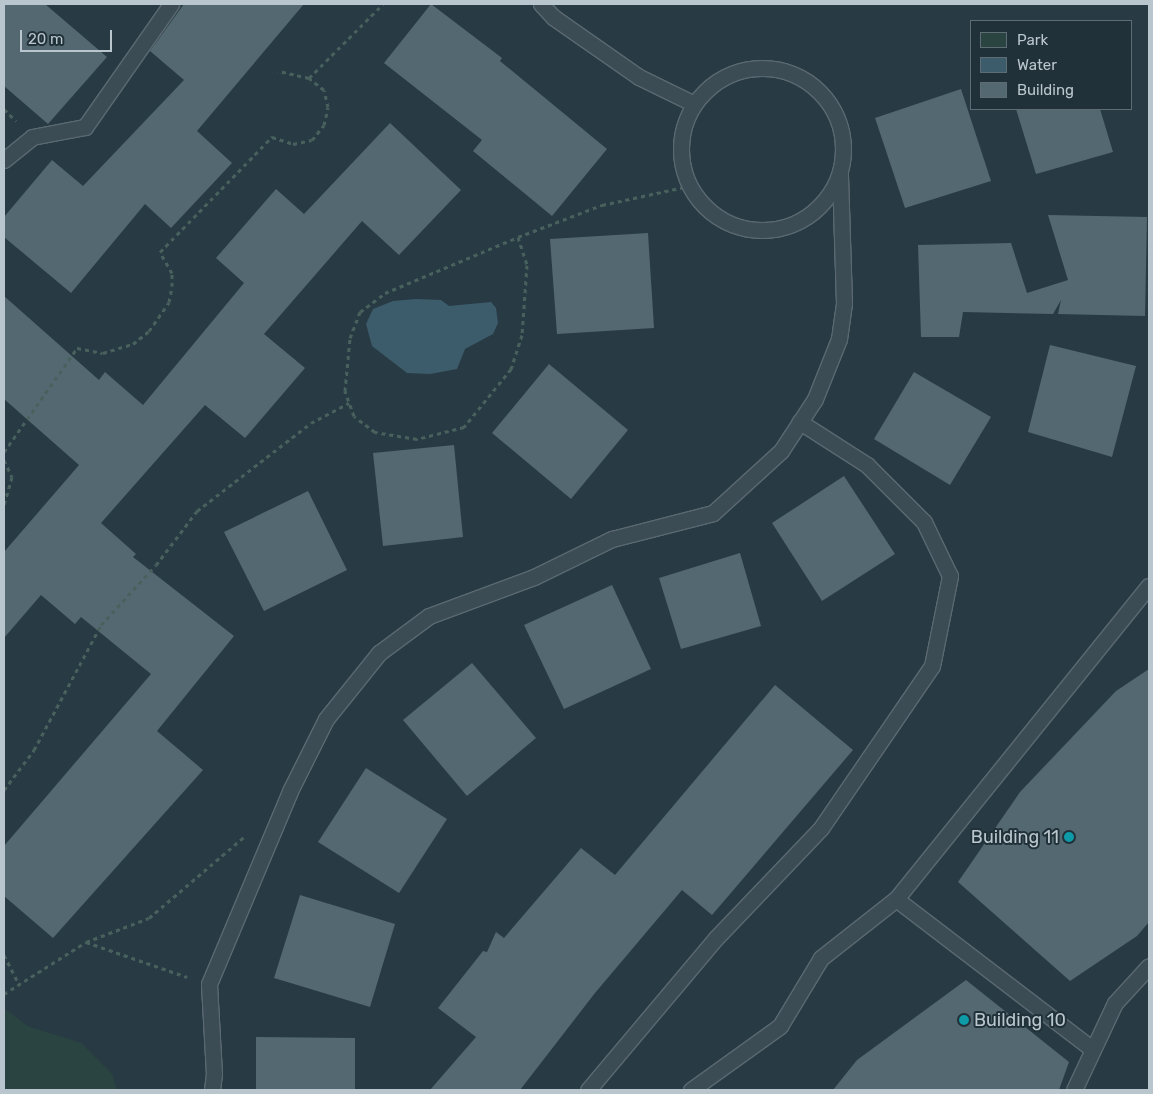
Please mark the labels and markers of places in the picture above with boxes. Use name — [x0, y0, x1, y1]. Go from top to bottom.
place label: Building 11 — [971, 826, 1059, 848]
marker: Building 11 — [1063, 831, 1075, 843]
place label: Building 10 — [974, 1009, 1066, 1031]
marker: Building 10 — [958, 1014, 970, 1026]

